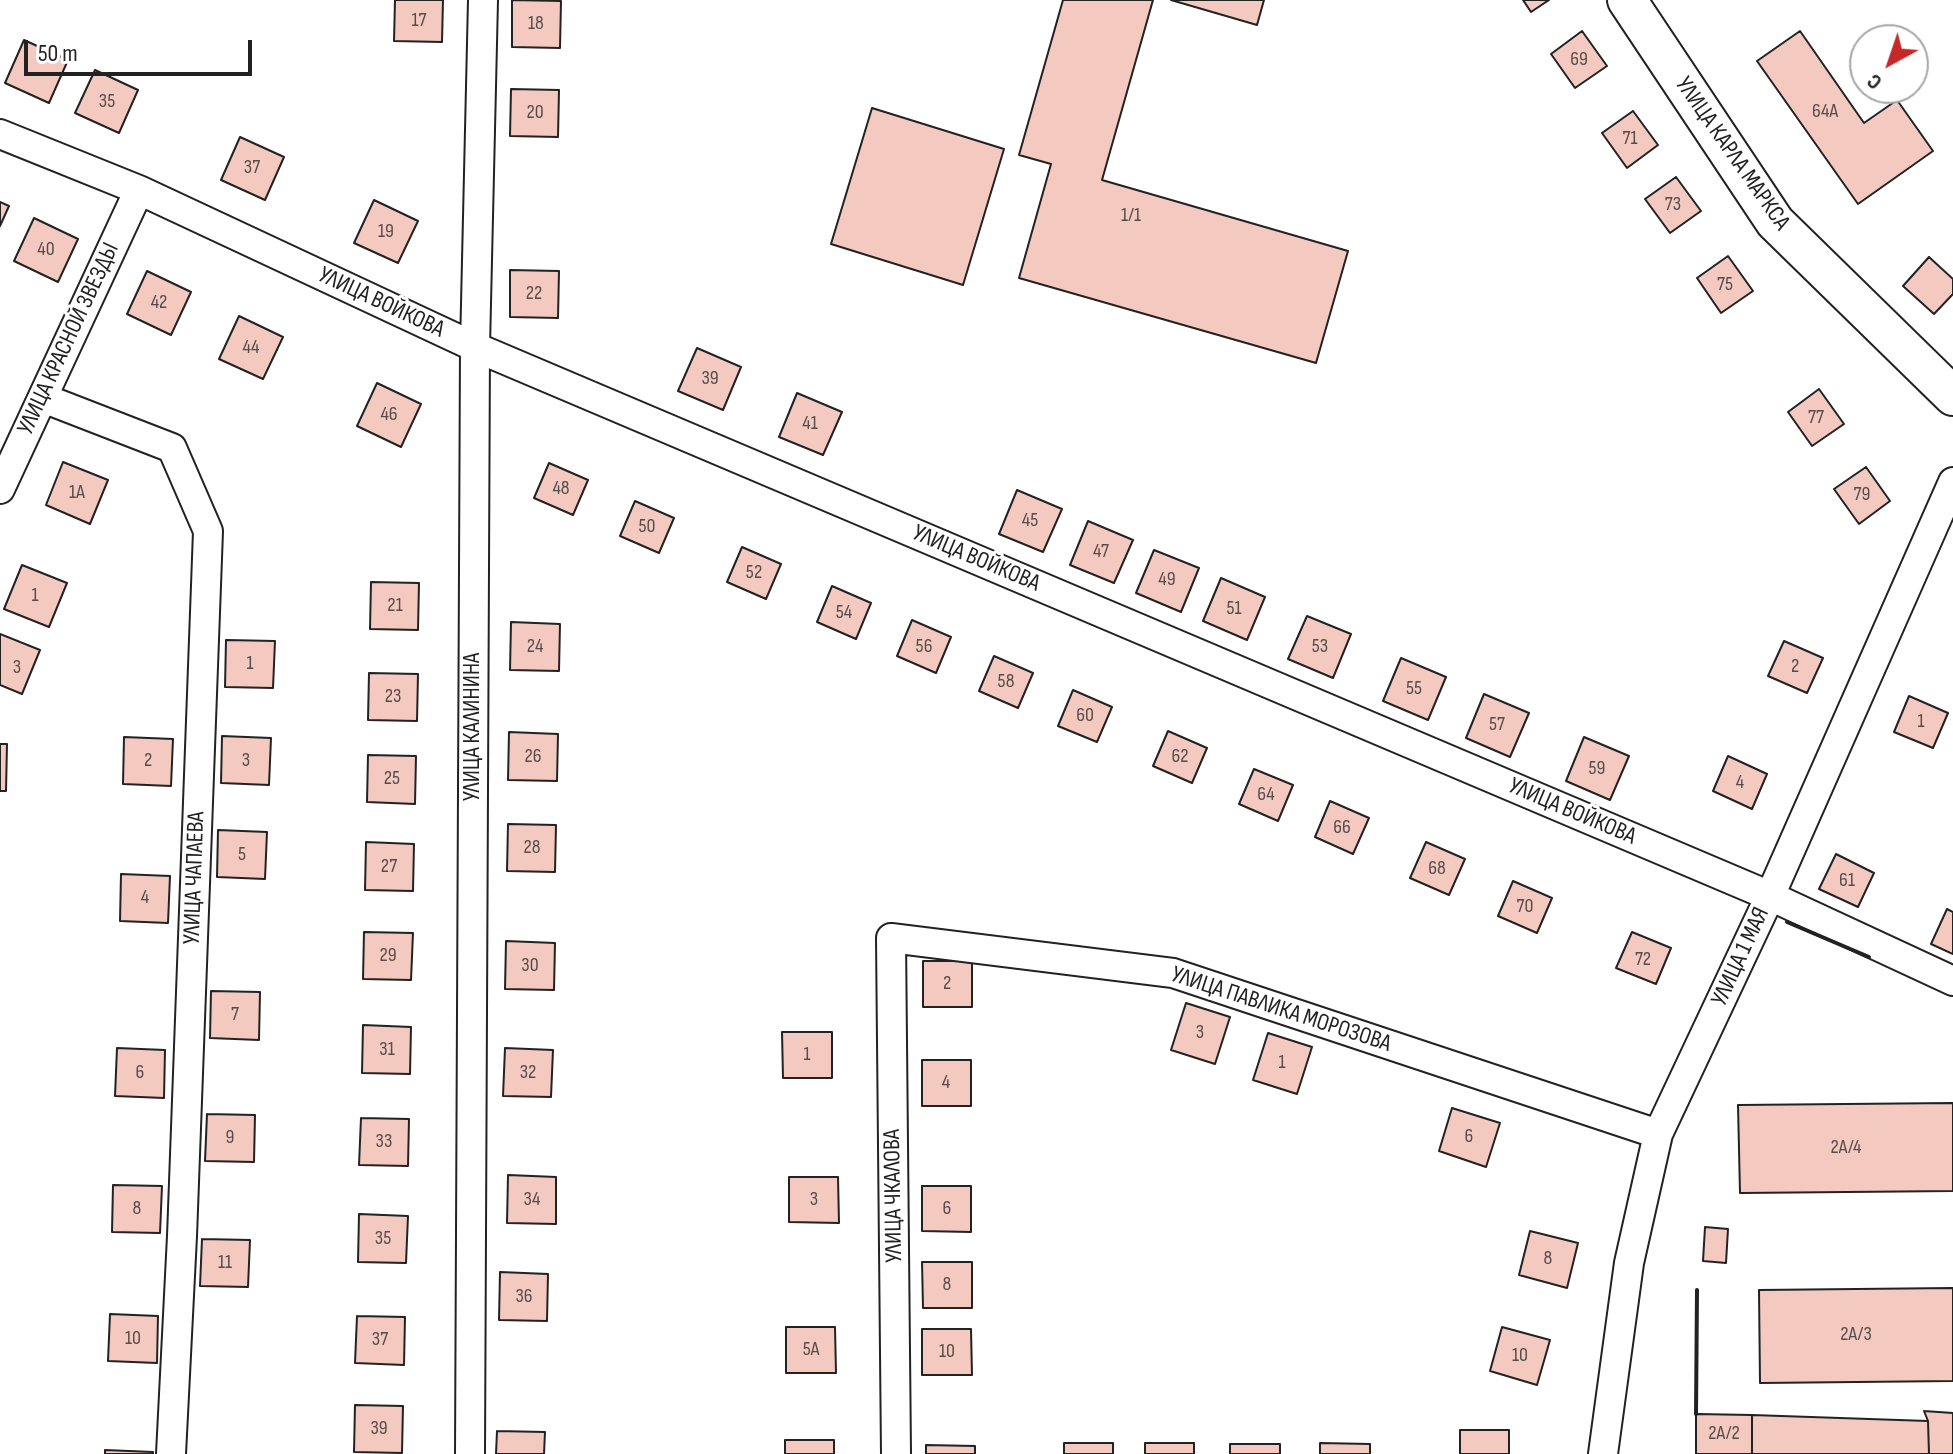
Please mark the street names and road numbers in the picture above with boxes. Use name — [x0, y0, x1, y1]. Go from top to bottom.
street label: УЛИЦА КАРЛА МАРКСА — [1668, 72, 1796, 236]
street label: УЛИЦА КРАСНОЙ ЗВЕЗДЫ — [12, 238, 126, 440]
street label: УЛИЦА ВОЙКОВА — [313, 261, 449, 345]
street label: УЛИЦА ВОЙКОВА — [908, 519, 1044, 599]
street label: УЛИЦА КАЛИНИНА — [459, 653, 487, 801]
street label: УЛИЦА ВОЙКОВА — [1504, 772, 1640, 852]
street label: УЛИЦА ЧАПАЕВА — [178, 811, 212, 945]
street label: УЛИЦА 1 МАЯ — [1706, 903, 1776, 1011]
street label: УЛИЦА ПАВЛИКА МОРОЗОВА — [1167, 961, 1395, 1059]
street label: УЛИЦА ЧКАЛОВА — [878, 1129, 910, 1263]

